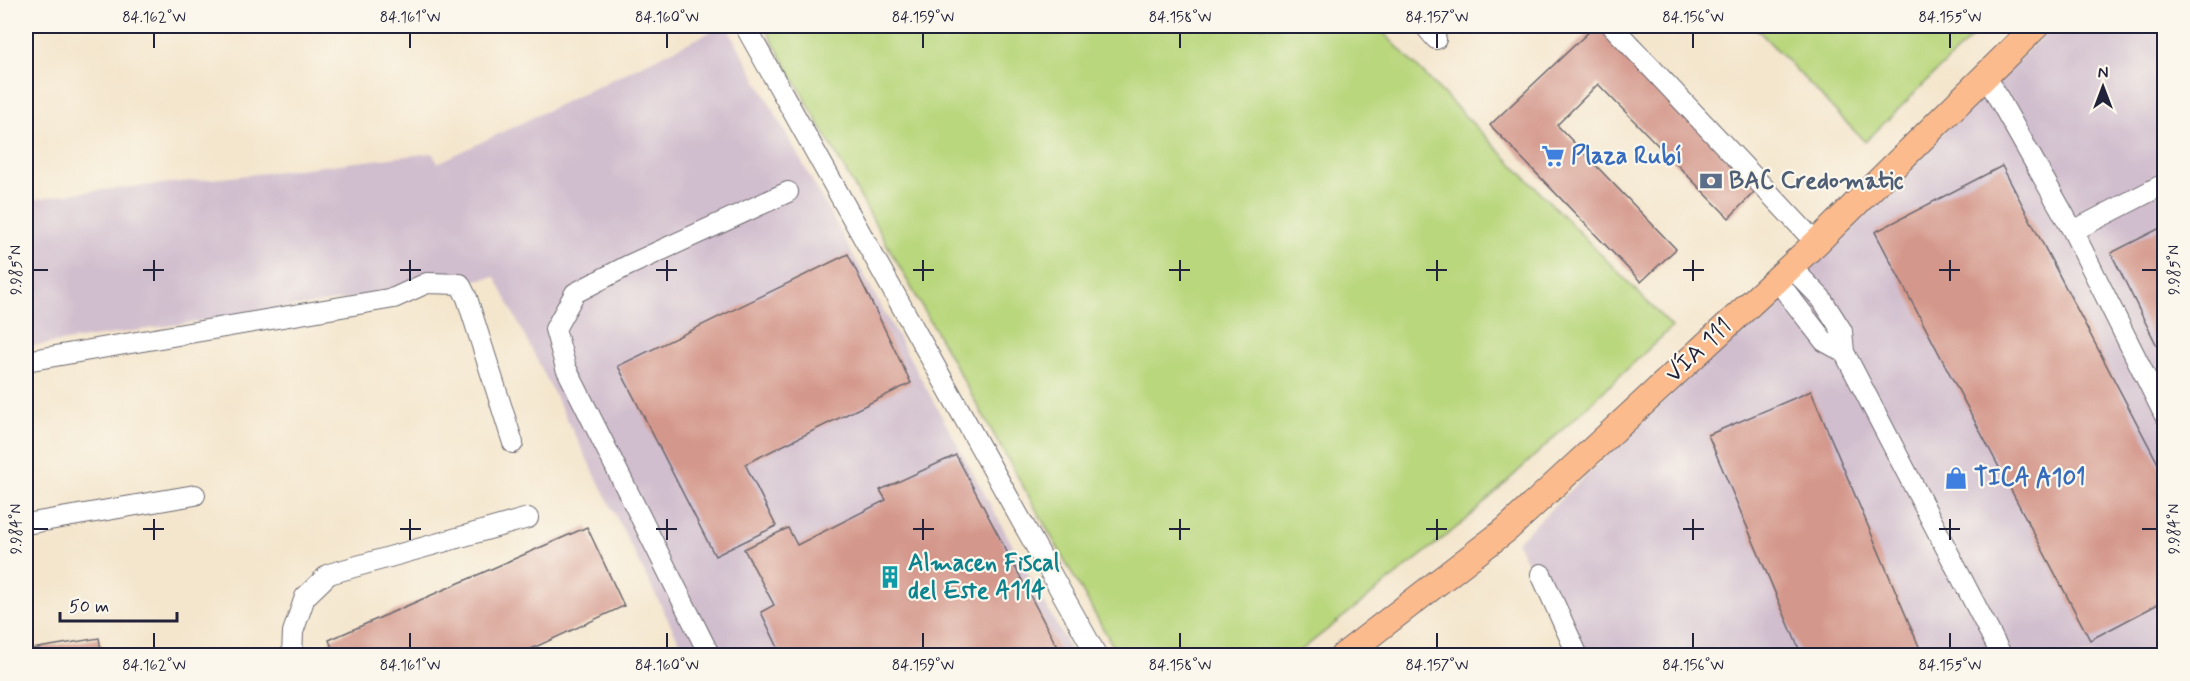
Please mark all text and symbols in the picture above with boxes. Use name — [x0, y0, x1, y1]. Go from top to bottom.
text: 84.162°W — [122, 8, 186, 28]
text: 84.161°W — [380, 8, 440, 28]
text: 84.160°W — [635, 8, 699, 28]
text: 84.159°W — [892, 8, 954, 28]
text: 84.158°W — [1149, 8, 1211, 28]
text: 84.157°W — [1406, 8, 1468, 28]
text: 84.156°W — [1662, 8, 1724, 28]
text: 84.155°W — [1919, 8, 1981, 28]
north arrow — [2073, 57, 2133, 117]
text: N — [2098, 63, 2108, 84]
place label: Plaza Rubí — [1571, 141, 1682, 172]
supermarket icon: Plaza Rubí — [1540, 143, 1566, 169]
place label: BAC Credomatic — [1729, 166, 1904, 197]
bank icon: BAC Credomatic — [1698, 168, 1724, 194]
text: 9.985°N — [7, 245, 27, 295]
text: 9.985°N — [2165, 245, 2185, 295]
street label: VÍA 111 — [1658, 311, 1739, 390]
place label: TICA A101 — [1974, 463, 2086, 494]
shop icon: TICA A101 — [1943, 465, 1969, 491]
text: 9.984°N — [7, 504, 27, 554]
text: 9.984°N — [2165, 504, 2185, 554]
place label: Almacen Fiscal del Este A114 — [908, 548, 1060, 607]
building icon: Almacen Fiscal del Este A114 — [877, 564, 903, 590]
scale bar — [60, 585, 177, 623]
text: 50 m — [69, 595, 109, 619]
text: 84.162°W — [122, 656, 186, 676]
text: 84.161°W — [380, 656, 440, 676]
text: 84.160°W — [635, 656, 699, 676]
text: 84.159°W — [892, 656, 954, 676]
text: 84.158°W — [1149, 656, 1211, 676]
text: 84.157°W — [1406, 656, 1468, 676]
text: 84.156°W — [1662, 656, 1724, 676]
text: 84.155°W — [1919, 656, 1981, 676]

